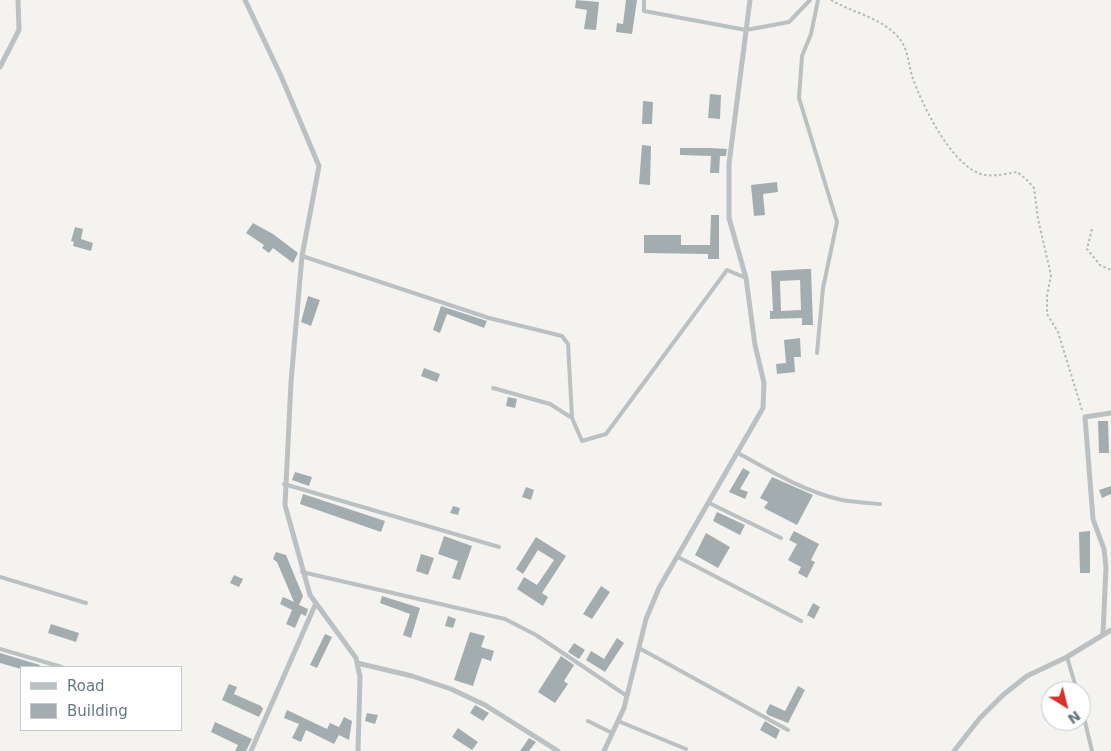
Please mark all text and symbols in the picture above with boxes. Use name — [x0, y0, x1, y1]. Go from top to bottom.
legend — [20, 666, 182, 731]
text: Road — [67, 677, 105, 695]
north arrow — [1041, 681, 1091, 731]
text: Building — [67, 702, 128, 720]
text: N — [1065, 707, 1084, 727]

